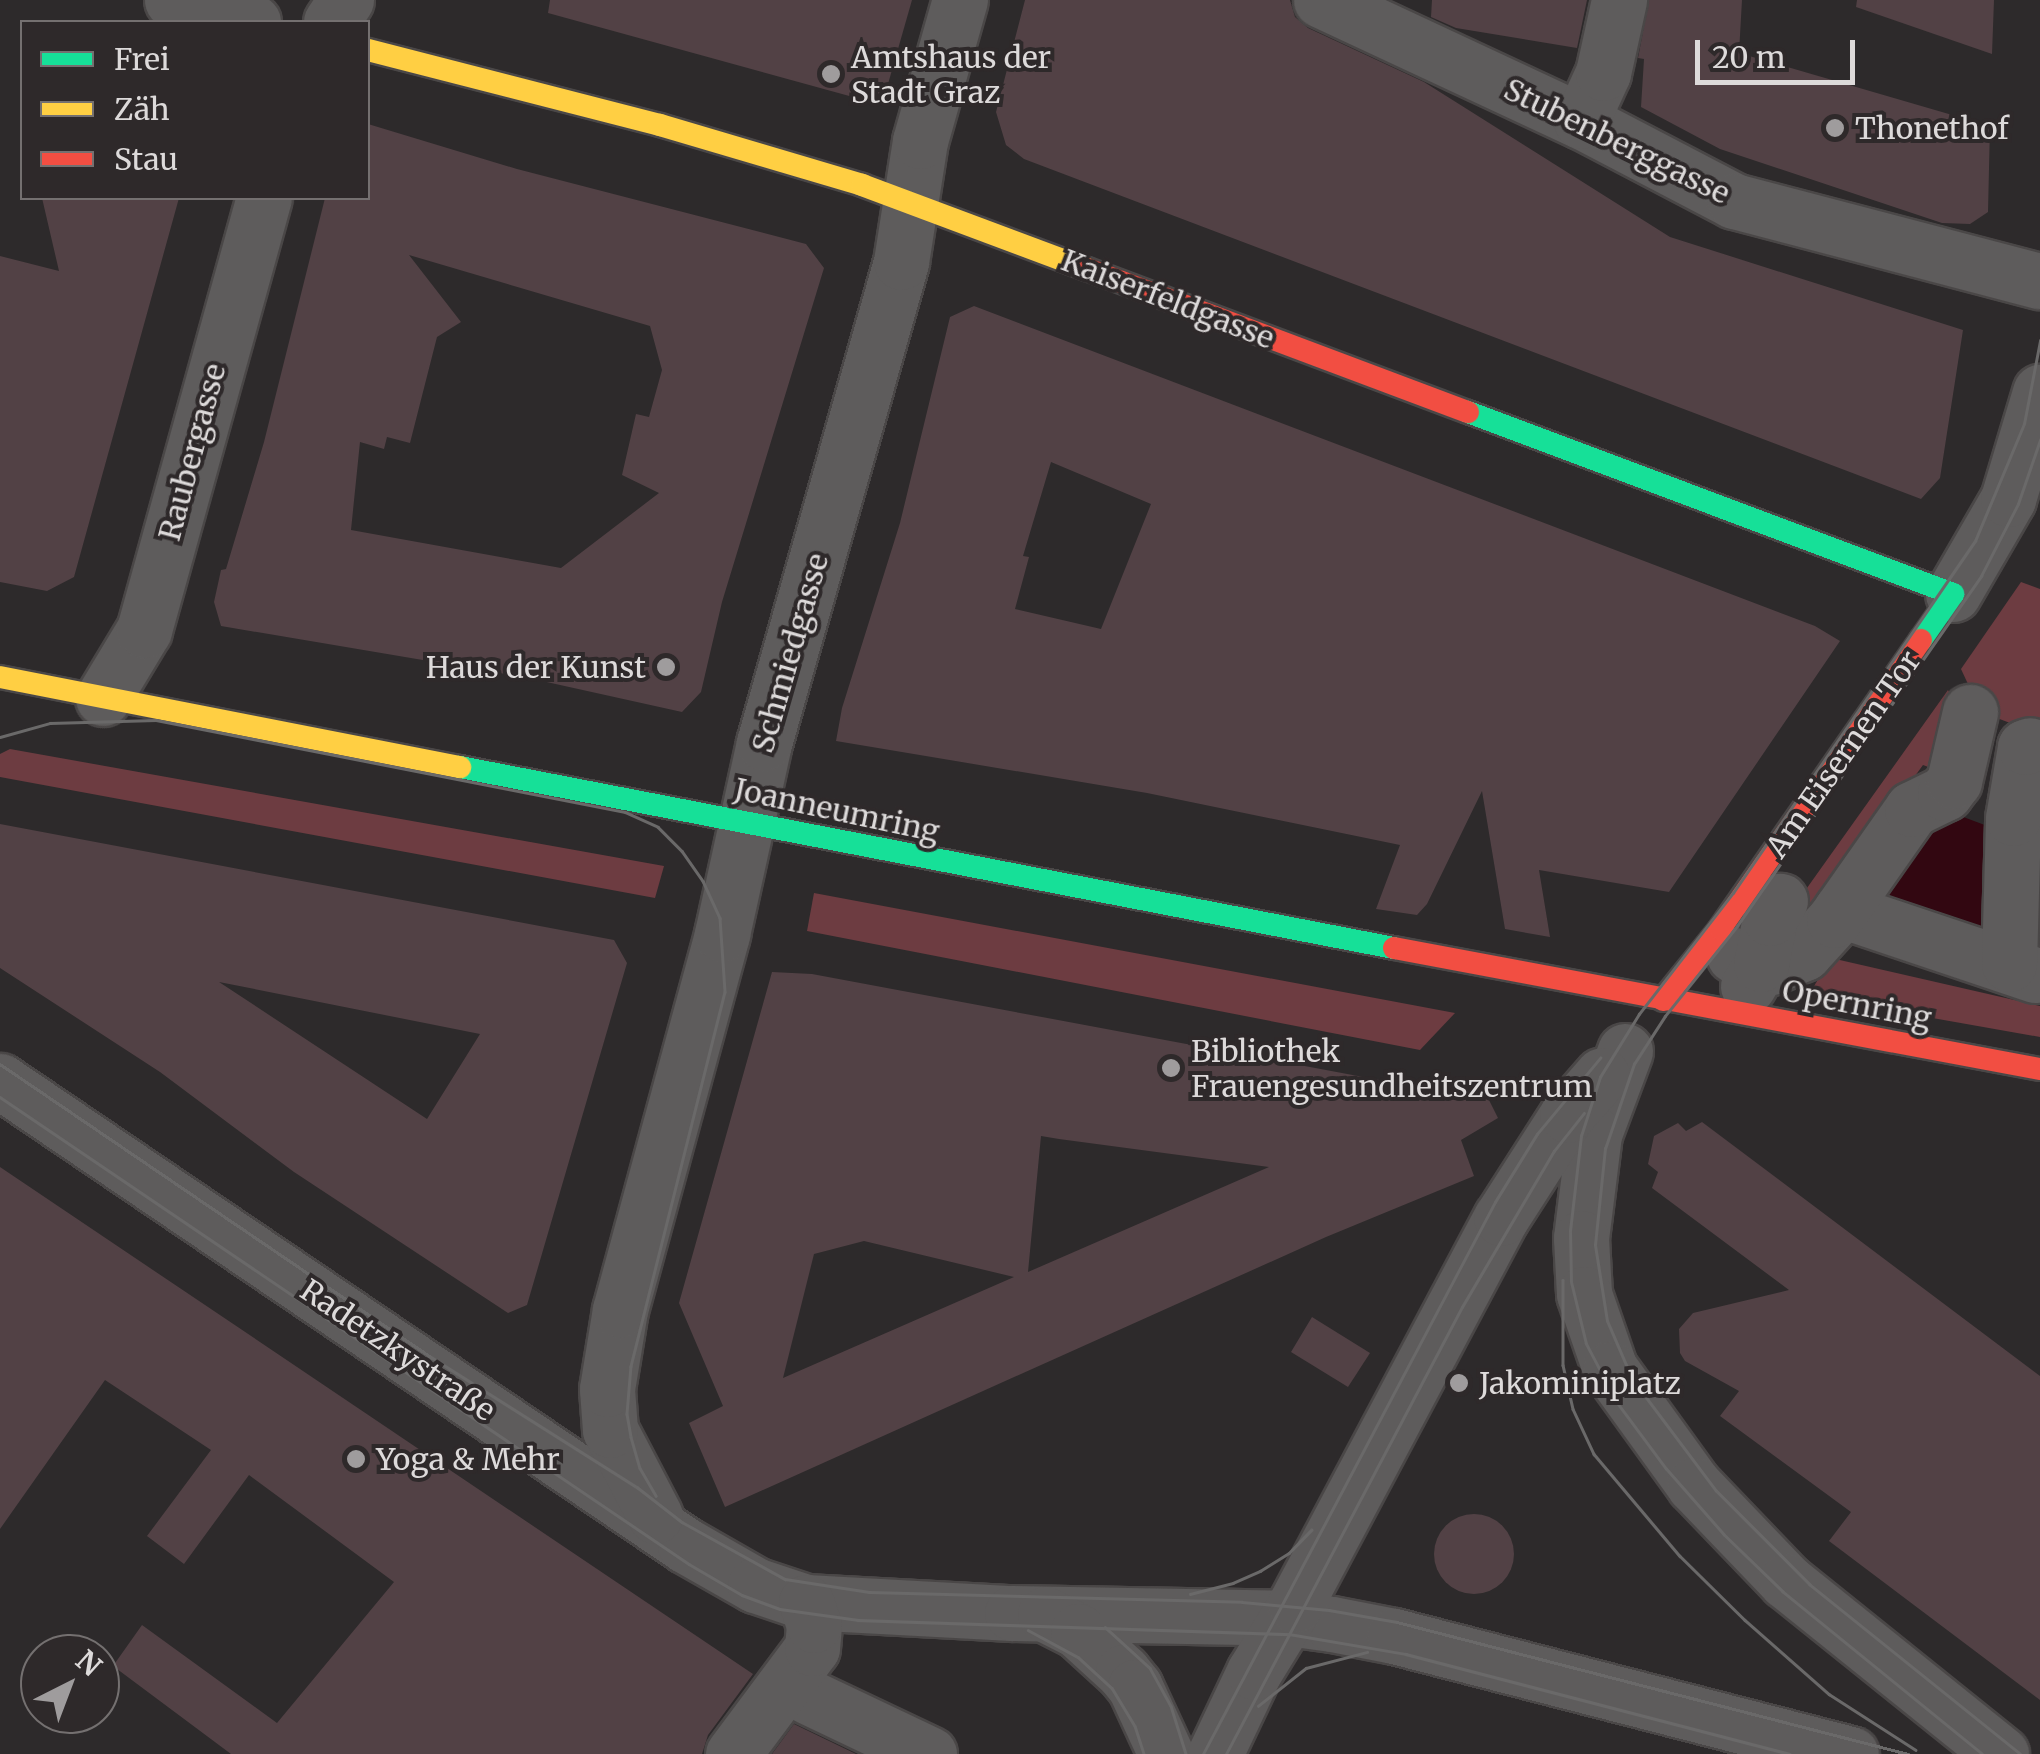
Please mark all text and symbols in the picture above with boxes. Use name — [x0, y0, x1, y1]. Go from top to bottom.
legend — [20, 20, 370, 200]
scale bar — [1700, 20, 1860, 82]
text: 20 m — [1712, 38, 1785, 76]
place label: Amtshaus der Stadt Graz — [851, 39, 1051, 110]
text: Frei — [114, 40, 170, 78]
marker: Amtshaus der Stadt Graz — [820, 63, 842, 85]
street label: Stubenberggasse — [1498, 71, 1736, 211]
text: Zäh — [114, 90, 170, 128]
place label: Thonethof — [1855, 110, 2009, 146]
marker: Thonethof — [1824, 117, 1846, 139]
text: Stau — [114, 140, 178, 178]
street label: Kaiserfeldgasse — [1057, 242, 1279, 356]
street label: Raubergasse — [151, 360, 233, 544]
street label: Schmiedgasse — [744, 549, 836, 757]
street label: Am Eisernen Tor — [1758, 644, 1928, 864]
place label: Haus der Kunst — [426, 649, 646, 685]
marker: Haus der Kunst — [655, 656, 677, 678]
street label: Joanneumring — [731, 771, 943, 849]
street label: Opernring — [1779, 972, 1935, 1036]
place label: Bibliothek Frauengesundheitszentrum — [1191, 1033, 1592, 1104]
marker: Bibliothek Frauengesundheitszentrum — [1160, 1057, 1182, 1079]
street label: Radetzkystraße — [294, 1272, 502, 1428]
place label: Jakominiplatz — [1479, 1365, 1681, 1401]
marker: Jakominiplatz — [1448, 1372, 1470, 1394]
place label: Yoga & Mehr — [376, 1441, 560, 1477]
marker: Yoga & Mehr — [345, 1448, 367, 1470]
north arrow — [20, 1634, 120, 1734]
text: N — [68, 1642, 109, 1684]

